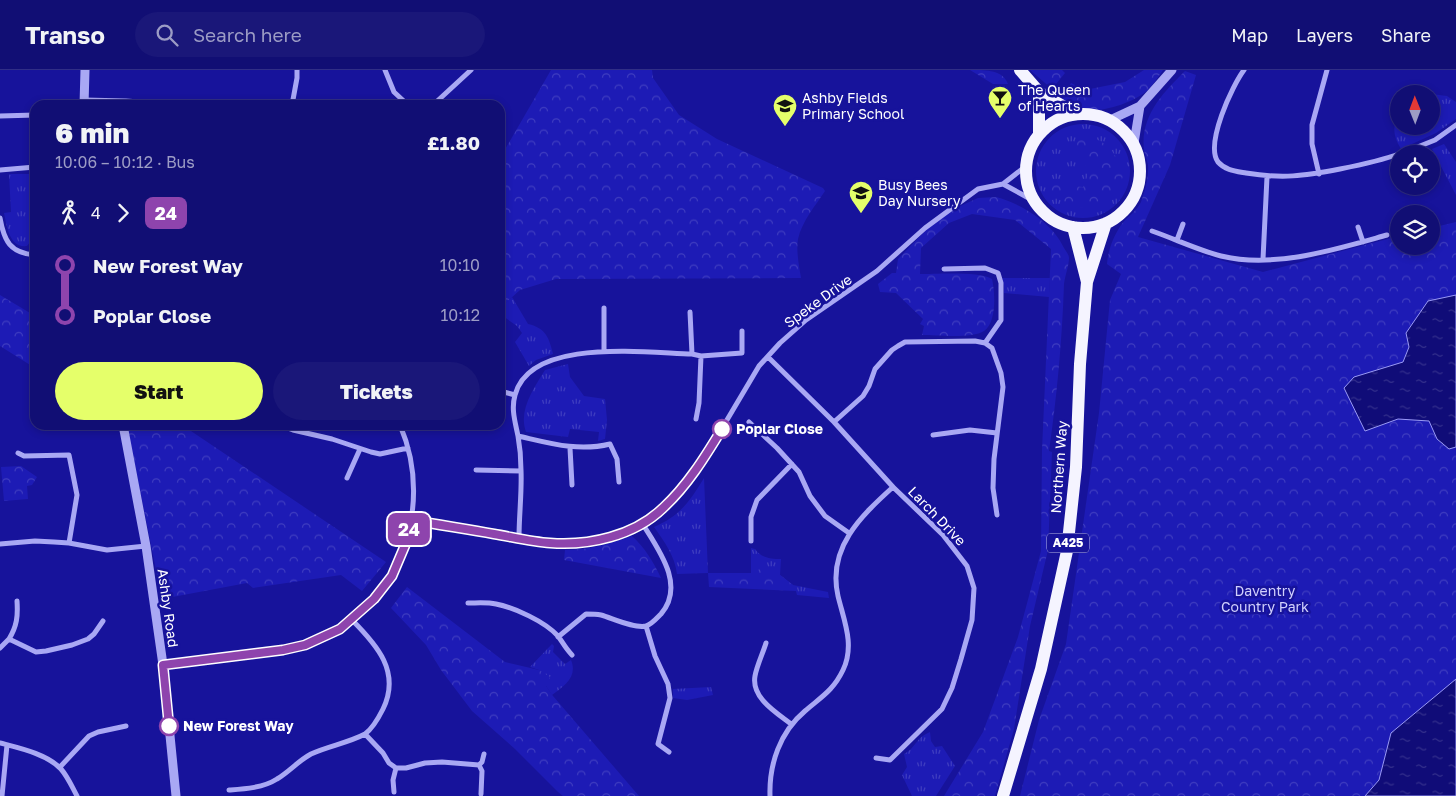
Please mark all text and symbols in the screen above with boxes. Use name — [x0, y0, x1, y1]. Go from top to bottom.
search box — [135, 12, 485, 57]
text: Transo — [25, 20, 105, 49]
icon: search — [153, 21, 181, 49]
text: Search here — [193, 23, 302, 46]
text: Map — [1231, 24, 1268, 46]
text: Layers — [1296, 24, 1353, 46]
text: Share — [1381, 24, 1431, 46]
place label: The Queen of Hearts — [1018, 81, 1091, 114]
bar icon: The Queen of Hearts — [987, 85, 1013, 119]
north arrow — [1390, 85, 1440, 135]
map controls — [1390, 85, 1440, 255]
place label: Ashby Fields Primary School — [802, 89, 904, 122]
school or university icon: Ashby Fields Primary School — [772, 93, 798, 127]
text: 6 min — [55, 116, 130, 149]
text: £1.80 — [427, 131, 480, 154]
button: locate — [1390, 145, 1440, 195]
text: 10:06 – 10:12 · Bus — [55, 152, 195, 172]
place label: Busy Bees Day Nursery — [878, 176, 961, 209]
school or university icon: Busy Bees Day Nursery — [848, 180, 874, 214]
icon: walk — [55, 199, 83, 227]
icon: forward — [109, 199, 137, 227]
text: 24 — [155, 202, 177, 224]
text: 4 — [91, 203, 101, 223]
button: layers — [1390, 205, 1440, 255]
text: New Forest Way — [93, 254, 243, 277]
text: 10:10 — [440, 255, 480, 275]
street label: Speke Drive — [780, 270, 855, 331]
text: Poplar Close — [93, 304, 211, 327]
text: 10:12 — [440, 305, 480, 325]
button: Start — [55, 362, 263, 420]
button: Tickets — [273, 362, 480, 420]
marker: Poplar Close — [712, 419, 732, 439]
place label: Poplar Close — [736, 420, 823, 437]
street label: Northern Way — [1047, 420, 1070, 514]
street label: Larch Drive — [905, 482, 970, 549]
line badge: 24 — [386, 513, 432, 545]
text: 24 — [398, 518, 420, 540]
road number: A425 — [1047, 533, 1089, 552]
street label: Ashby Road — [155, 567, 182, 648]
park label: Daventry Country Park — [1221, 582, 1309, 615]
marker: New Forest Way — [159, 716, 179, 736]
place label: New Forest Way — [183, 717, 294, 734]

